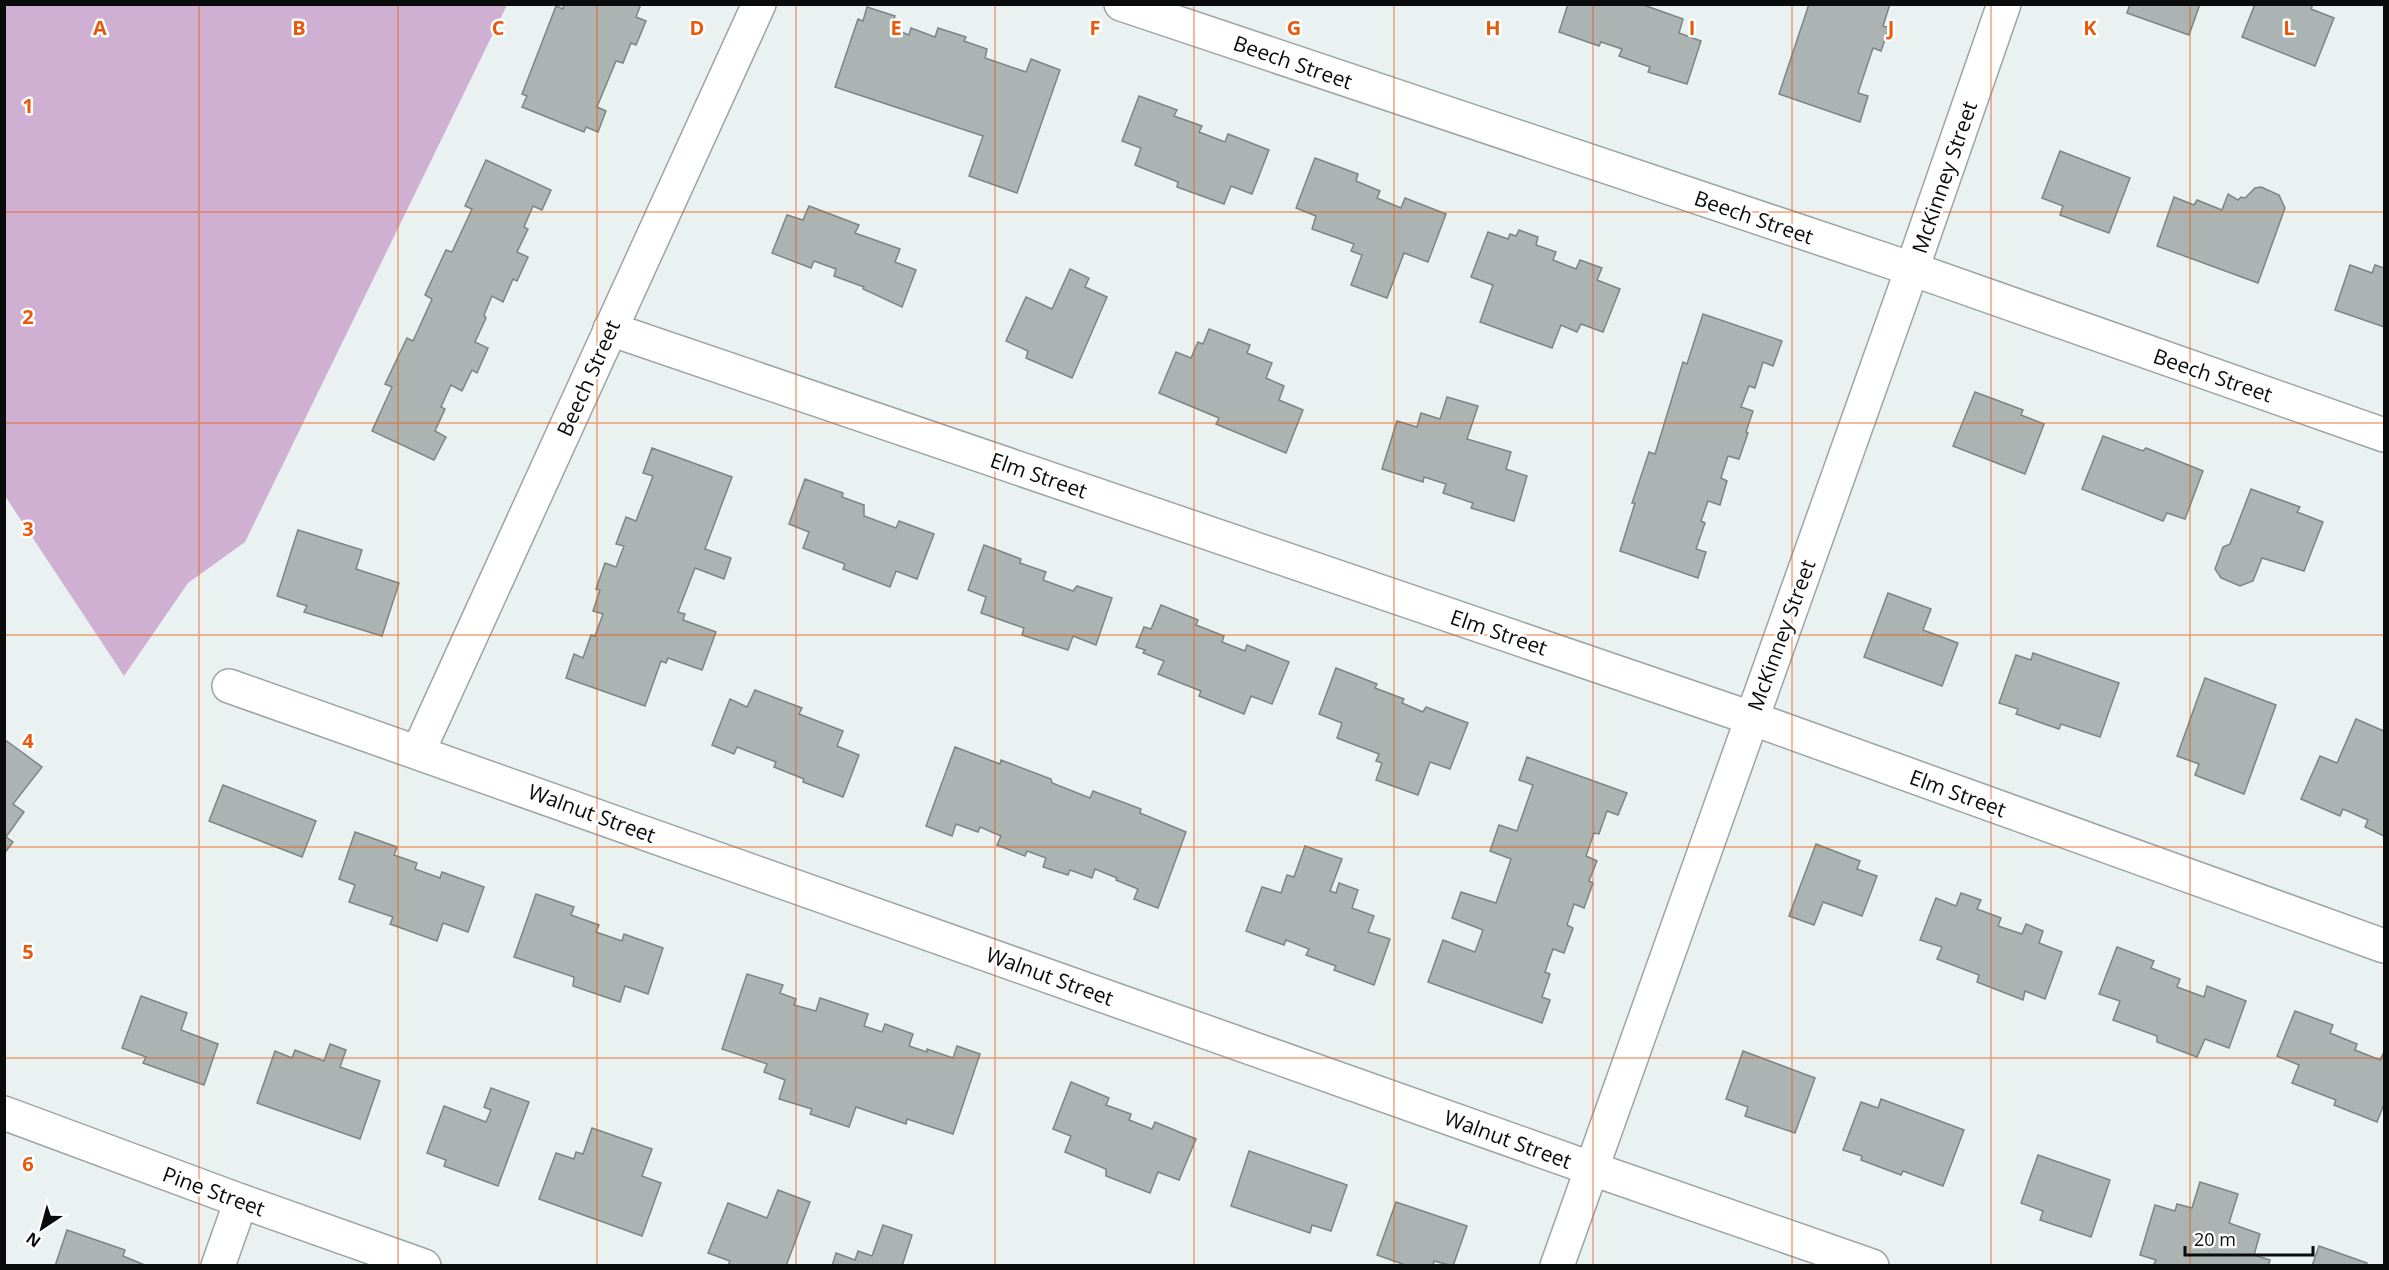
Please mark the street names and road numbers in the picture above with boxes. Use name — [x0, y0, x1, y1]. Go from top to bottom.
street label: Beech Street — [1230, 29, 1356, 95]
street label: McKinney Street — [1905, 97, 1983, 257]
street label: Beech Street — [1691, 184, 1817, 250]
street label: Beech Street — [550, 316, 626, 440]
street label: Beech Street — [2150, 342, 2276, 408]
street label: Elm Street — [987, 445, 1091, 505]
street label: McKinney Street — [1741, 555, 1821, 715]
street label: Elm Street — [1447, 602, 1551, 662]
street label: Elm Street — [1906, 763, 2010, 823]
street label: Walnut Street — [524, 777, 660, 849]
street label: Walnut Street — [982, 940, 1118, 1012]
street label: Walnut Street — [1440, 1103, 1576, 1175]
street label: Pine Street — [159, 1160, 269, 1222]

